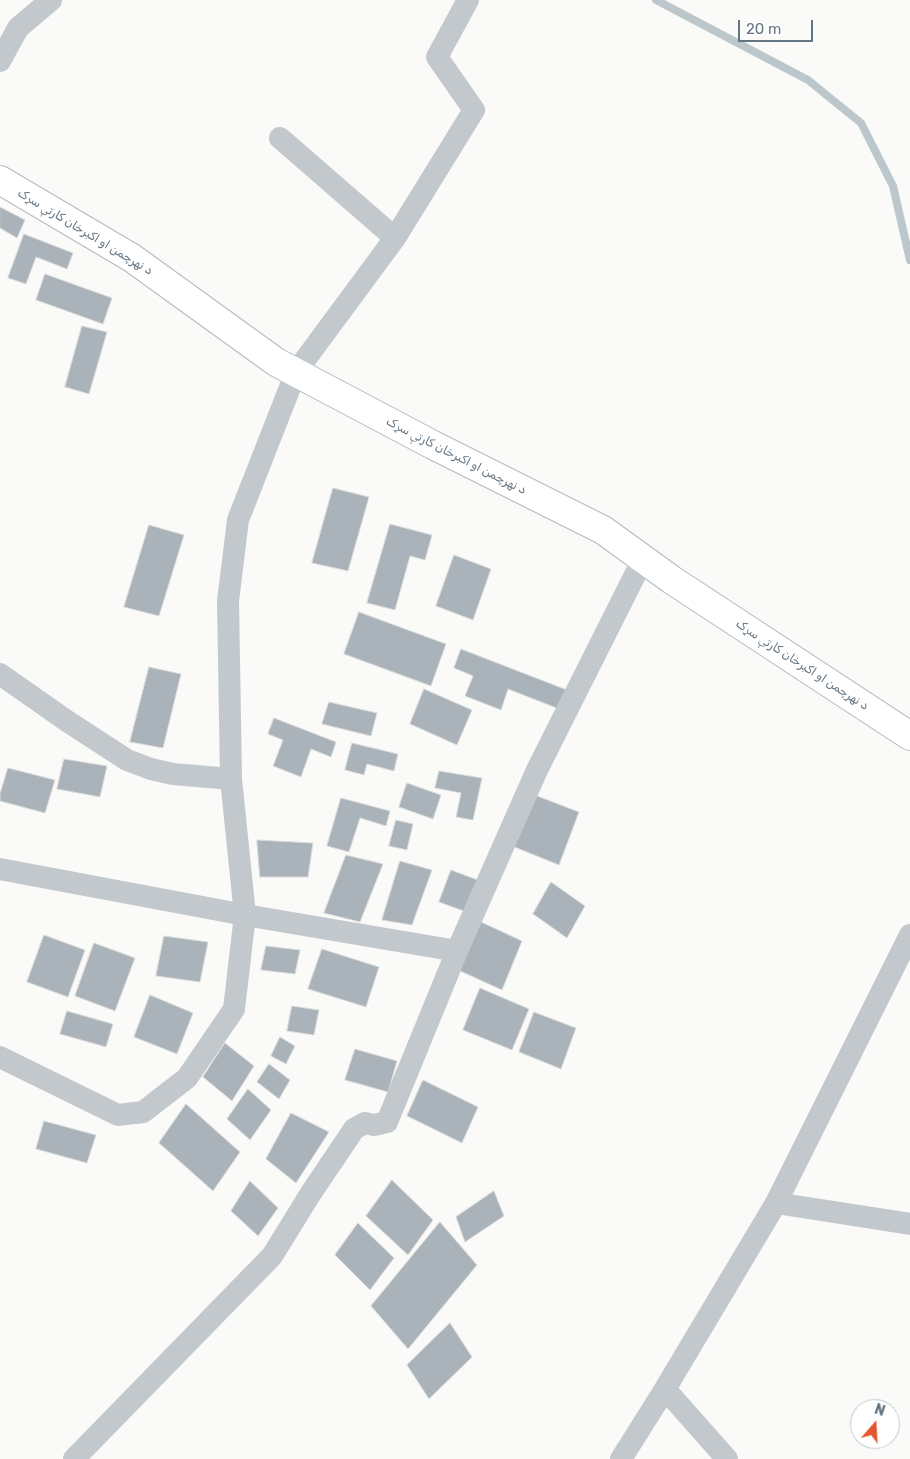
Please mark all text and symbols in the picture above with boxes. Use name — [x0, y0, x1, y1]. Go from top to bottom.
scale bar — [740, 10, 815, 42]
text: 20 m — [746, 20, 781, 38]
street label: د نهرچمن او اکبرخان کارتې سړک — [15, 186, 155, 278]
street label: د نهرچمن او اکبرخان کارتې سړک — [384, 414, 528, 498]
street label: د نهرچمن او اکبرخان کارتې سړک — [733, 617, 871, 713]
north arrow — [850, 1399, 900, 1449]
text: N — [872, 1401, 887, 1420]

